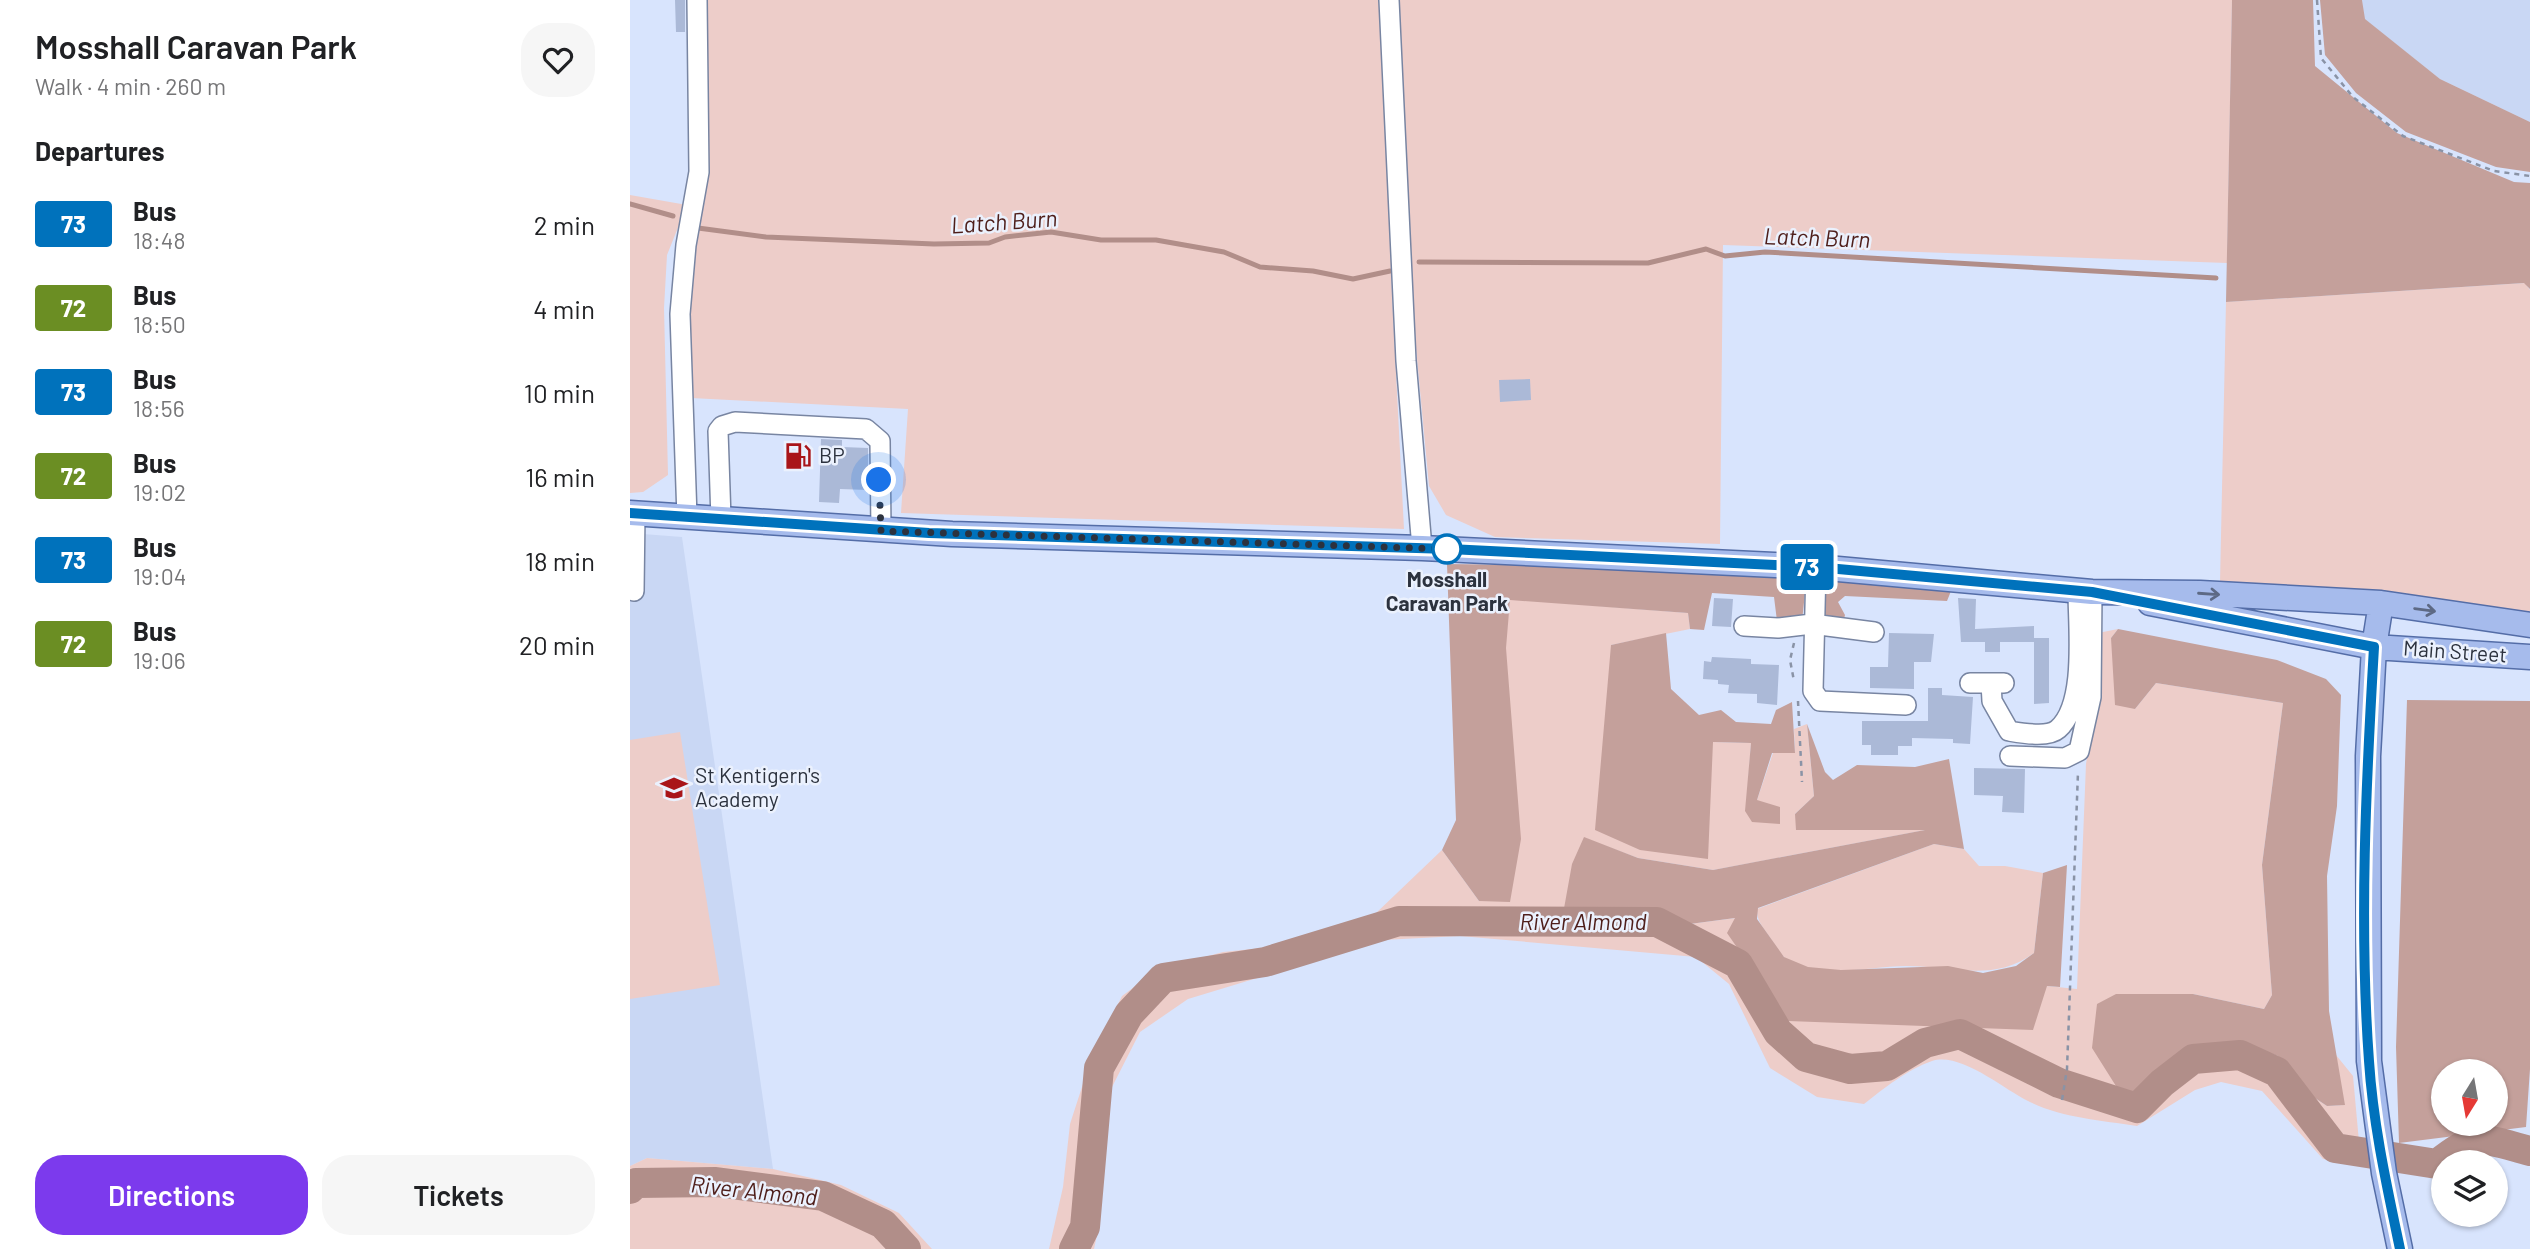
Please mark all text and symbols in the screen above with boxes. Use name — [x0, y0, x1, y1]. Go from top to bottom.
button: heart — [521, 23, 595, 97]
text: Mosshall Caravan Park — [35, 26, 357, 66]
text: Walk · 4 min · 260 m — [35, 72, 226, 100]
text: Departures — [35, 135, 165, 166]
text: Bus — [133, 195, 176, 226]
water label: Latch Burn — [950, 203, 1058, 239]
text: 73 — [61, 209, 86, 238]
text: 2 min — [534, 209, 595, 240]
water label: Latch Burn — [1763, 221, 1871, 253]
text: 18:48 — [133, 226, 186, 254]
text: Bus — [133, 279, 176, 310]
text: 72 — [61, 293, 86, 322]
text: 4 min — [533, 293, 595, 324]
text: 18:50 — [133, 310, 186, 338]
text: Bus — [133, 363, 176, 394]
text: 73 — [61, 377, 86, 406]
text: 10 min — [524, 377, 595, 408]
text: 18:56 — [133, 394, 185, 422]
fuel station icon: BP — [783, 441, 813, 471]
place label: BP — [819, 442, 845, 467]
text: Bus — [133, 447, 176, 478]
text: 72 — [61, 461, 86, 490]
text: 16 min — [525, 461, 595, 492]
your location — [861, 462, 896, 497]
text: 19:02 — [133, 478, 186, 506]
text: Bus — [133, 531, 176, 562]
marker: Mosshall Caravan Park — [1432, 534, 1462, 564]
line badge: 73 — [1776, 544, 1838, 590]
text: 73 — [61, 545, 86, 574]
text: 18 min — [525, 545, 595, 576]
text: 73 — [1795, 552, 1819, 581]
text: 19:04 — [133, 562, 187, 590]
place label: Mosshall Caravan Park — [1386, 566, 1508, 615]
one-way arrow — [2198, 587, 2221, 600]
one-way arrow — [2414, 604, 2436, 617]
text: Bus — [133, 615, 176, 646]
text: 72 — [61, 629, 86, 658]
text: 20 min — [519, 629, 595, 660]
street label: Main Street — [2402, 634, 2508, 667]
text: 19:06 — [133, 646, 186, 674]
place label: St Kentigern's Academy — [695, 762, 820, 811]
school or university icon: St Kentigern's Academy — [659, 773, 689, 803]
water label: River Almond — [1519, 907, 1647, 935]
north arrow — [2431, 1059, 2508, 1136]
map controls — [2431, 1059, 2508, 1227]
button: layers — [2431, 1150, 2508, 1227]
button: Directions — [35, 1155, 308, 1235]
button: Tickets — [322, 1155, 595, 1235]
water label: River Almond — [689, 1169, 819, 1211]

